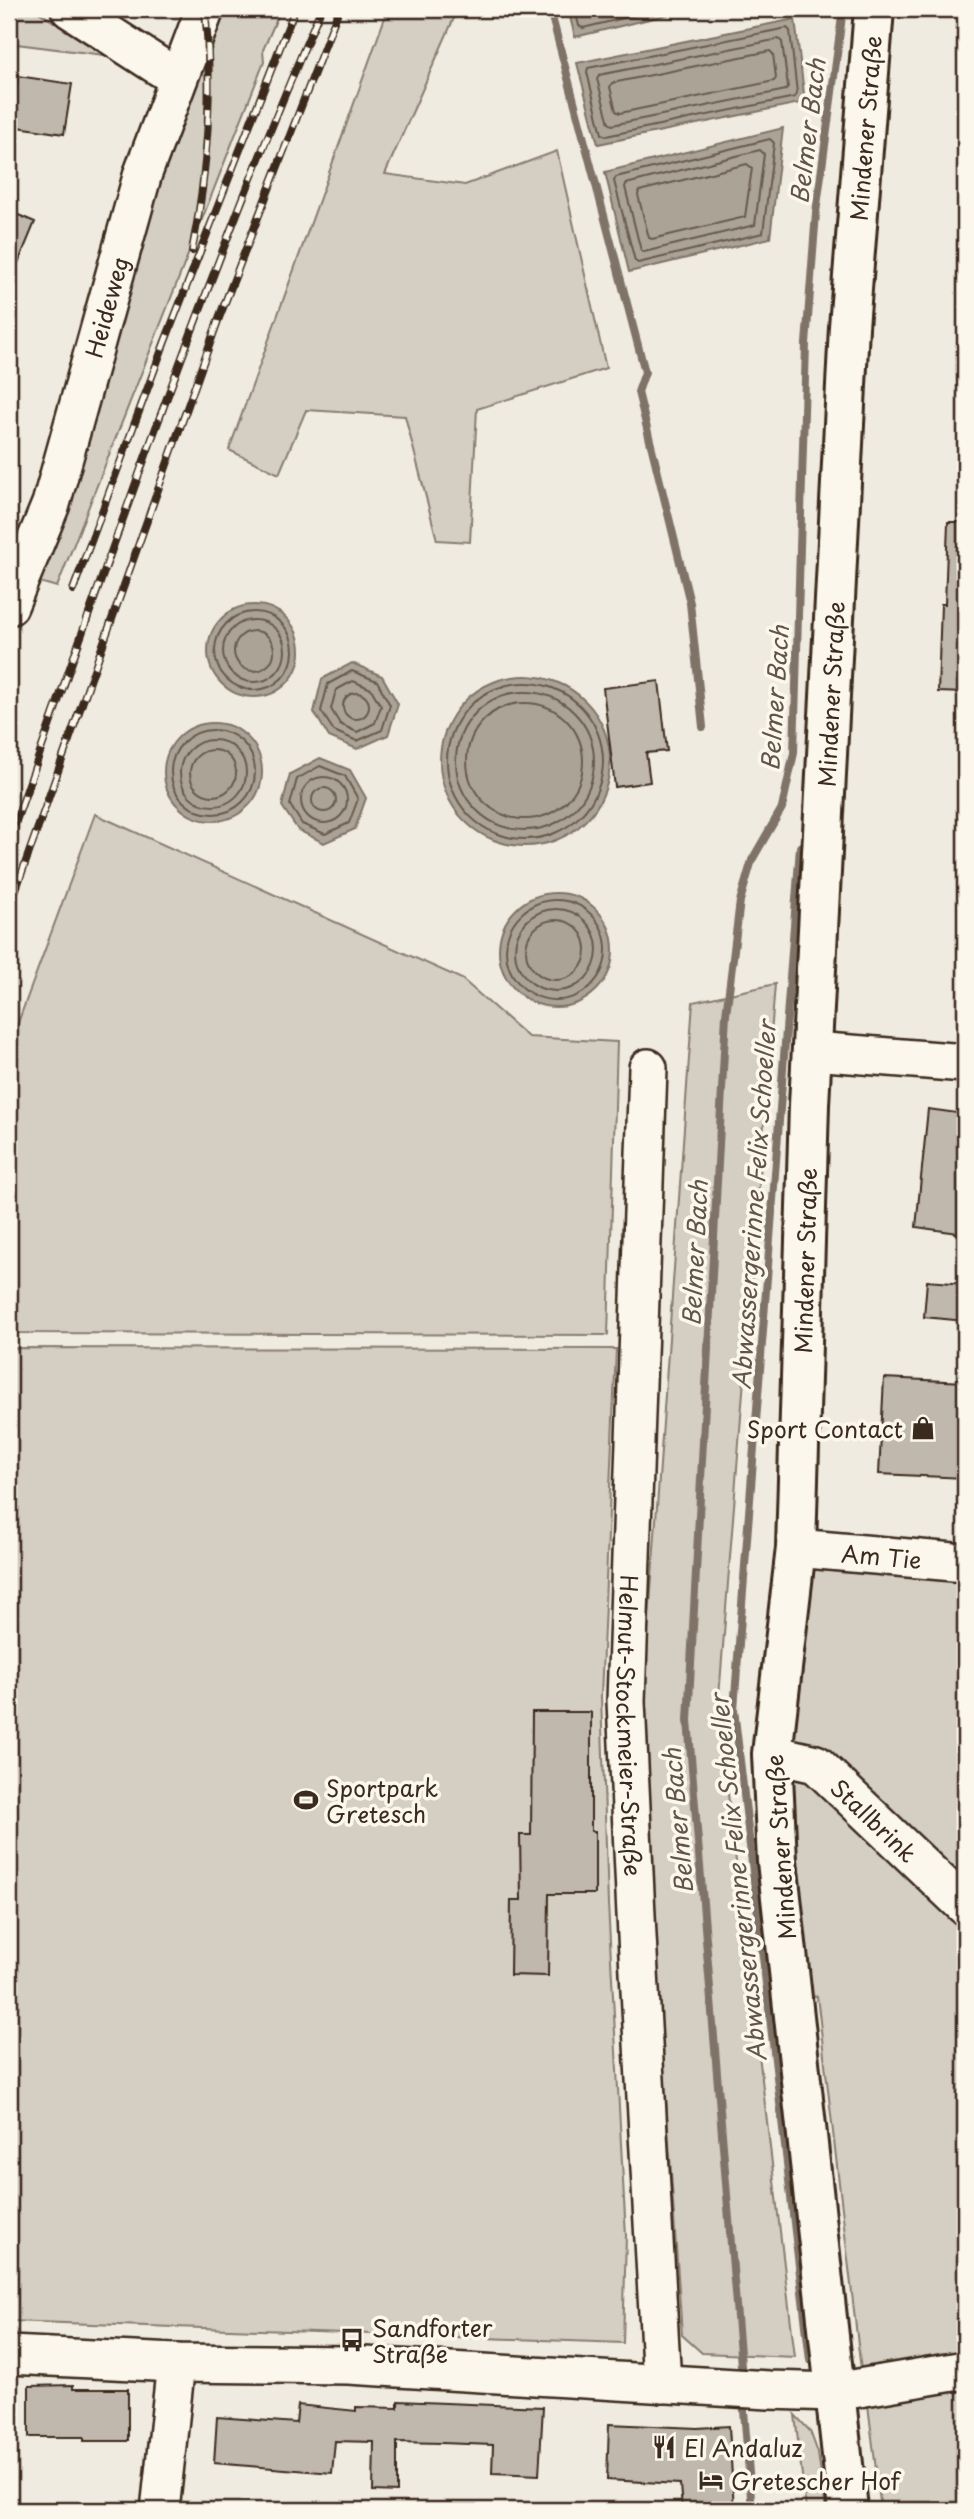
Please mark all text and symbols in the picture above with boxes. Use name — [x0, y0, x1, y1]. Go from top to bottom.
street label: Mindener Straße — [840, 34, 889, 222]
water label: Belmer Bach — [780, 56, 834, 205]
street label: Heideweg — [75, 252, 137, 361]
street label: Mindener Straße — [808, 600, 852, 788]
water label: Belmer Bach — [751, 623, 797, 772]
water label: Abwassergerinne Felix Schoeller — [722, 1016, 784, 1390]
street label: Mindener Straße — [784, 1167, 825, 1354]
water label: Belmer Bach — [672, 1178, 716, 1327]
place label: Sport Contact — [747, 1411, 903, 1446]
shop icon: Sport Contact — [909, 1414, 937, 1442]
street label: Am Tie — [840, 1535, 923, 1577]
street label: Helmut-Stockmeier-Straße — [608, 1574, 652, 1877]
water label: Abwassergerinne Felix Schoeller — [699, 1689, 774, 2063]
water label: Belmer Bach — [653, 1746, 701, 1895]
street label: Mindener Straße — [756, 1753, 804, 1941]
place label: Sportpark Gretesch — [326, 1770, 438, 1831]
street label: Stallbrink — [823, 1770, 926, 1870]
sports icon: Sportpark Gretesch — [292, 1786, 320, 1814]
place label: Sandforter Straße — [372, 2310, 493, 2371]
bus stop icon: Sandforter Straße — [338, 2326, 366, 2354]
place label: El Andaluz — [684, 2430, 803, 2465]
restaurant icon: El Andaluz — [650, 2433, 678, 2461]
place label: Gretescher Hof — [731, 2463, 902, 2498]
hotel icon: Gretescher Hof — [697, 2466, 725, 2494]

